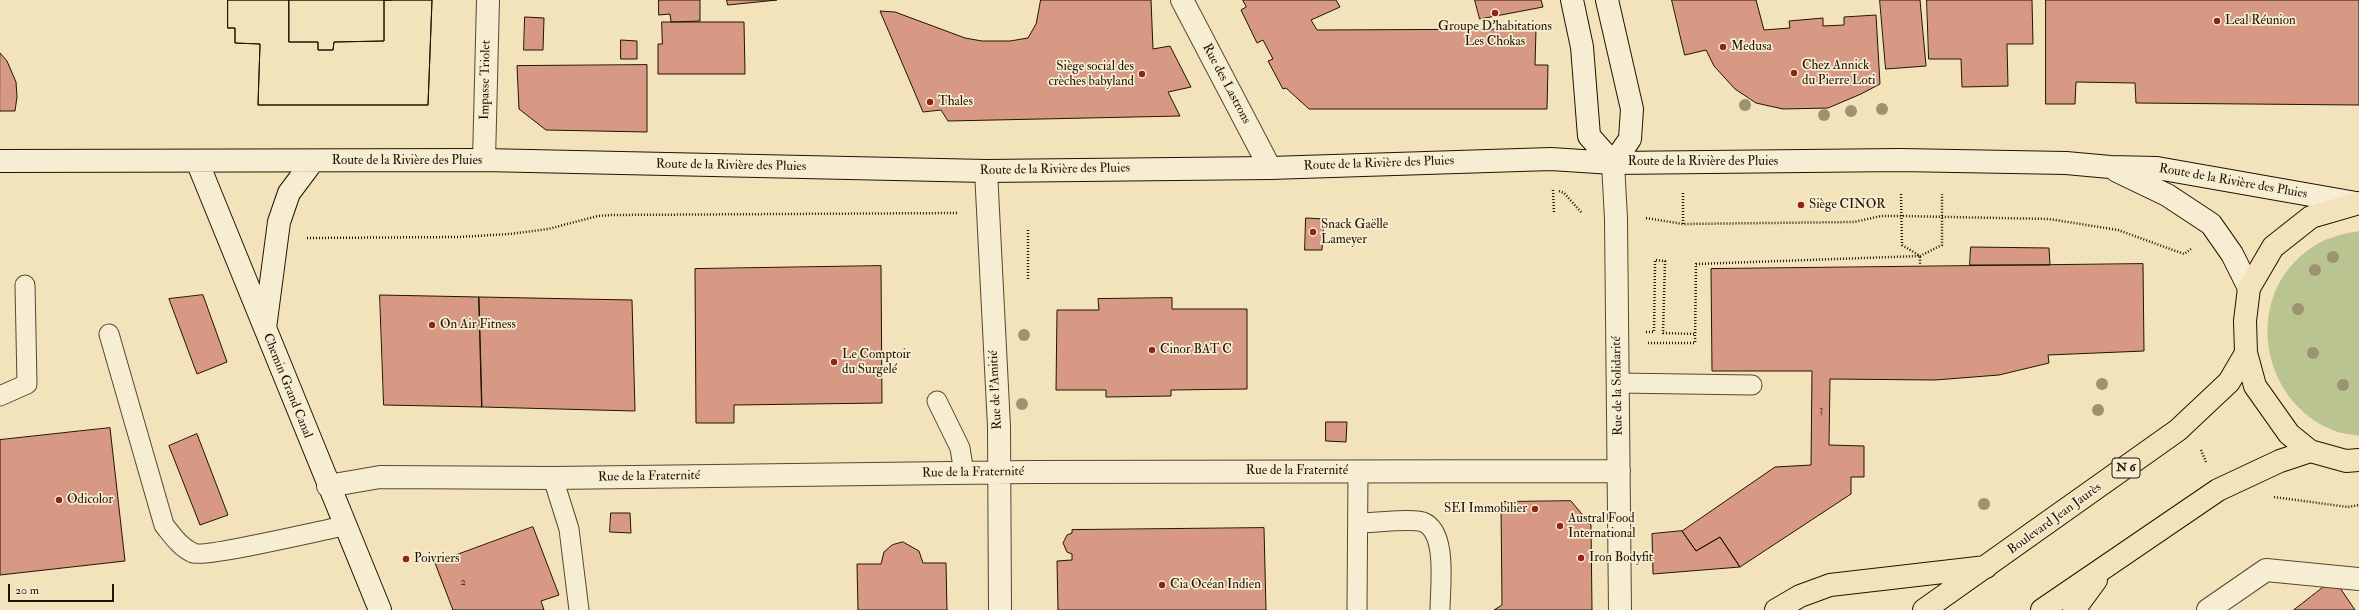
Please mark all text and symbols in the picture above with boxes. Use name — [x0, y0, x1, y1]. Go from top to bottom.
marker: Groupe D'habitations Les Chokas — [1490, 8, 1500, 18]
place label: Leal Réunion — [2225, 13, 2296, 29]
marker: Leal Réunion — [2212, 16, 2222, 26]
place label: Groupe D'habitations Les Chokas — [1438, 19, 1552, 50]
place label: Medusa — [1731, 39, 1772, 55]
street label: Impasse Triolet — [478, 40, 494, 120]
street label: Rue des Lastrons — [1198, 41, 1254, 127]
marker: Medusa — [1718, 42, 1728, 52]
place label: Chez Annick du Pierre Loti — [1802, 58, 1875, 89]
place label: Siège social des crèches babyland — [1048, 59, 1134, 90]
marker: Chez Annick du Pierre Loti — [1789, 68, 1799, 78]
marker: Siège social des crèches babyland — [1137, 69, 1147, 79]
place label: Thales — [938, 94, 973, 110]
marker: Thales — [925, 97, 935, 107]
street label: Route de la Rivière des Pluies — [332, 153, 482, 169]
street label: Route de la Rivière des Pluies — [1304, 154, 1454, 174]
street label: Route de la Rivière des Pluies — [1628, 154, 1778, 170]
street label: Route de la Rivière des Pluies — [656, 157, 806, 175]
street label: Route de la Rivière des Pluies — [980, 161, 1130, 179]
street label: Route de la Rivière des Pluies — [2158, 161, 2308, 203]
place label: Siège CINOR — [1809, 197, 1886, 213]
marker: Siège CINOR — [1796, 200, 1806, 210]
place label: Snack Gaëlle Lameyer — [1321, 217, 1388, 248]
marker: Snack Gaëlle Lameyer — [1308, 227, 1318, 237]
place label: On Air Fitness — [440, 317, 516, 333]
marker: On Air Fitness — [427, 320, 437, 330]
street label: Chemin Grand Canal — [259, 331, 315, 441]
street label: Rue de la Solidarité — [1609, 336, 1627, 436]
place label: Cinor BAT C — [1160, 342, 1232, 358]
marker: Cinor BAT C — [1147, 345, 1157, 355]
place label: Le Comptoir du Surgelé — [842, 347, 911, 378]
street label: Rue de l'Amitié — [986, 350, 1006, 430]
marker: Le Comptoir du Surgelé — [829, 357, 839, 367]
house number: 3 — [1819, 404, 1823, 418]
road number: N 6 — [2112, 458, 2140, 478]
street label: Rue de la Fraternité — [1246, 463, 1348, 479]
street label: Rue de la Fraternité — [922, 464, 1024, 482]
street label: Rue de la Fraternité — [598, 468, 700, 486]
street label: Boulevard Jean Jaurès — [2005, 480, 2105, 558]
place label: Odicolor — [67, 492, 113, 508]
marker: Odicolor — [54, 495, 64, 505]
place label: SEI Immobilier — [1444, 501, 1527, 517]
marker: SEI Immobilier — [1530, 504, 1540, 514]
place label: Austral Food International — [1568, 511, 1636, 542]
marker: Austral Food International — [1555, 521, 1565, 531]
place label: Iron Bodyfit — [1589, 550, 1653, 566]
place label: Poivriers — [414, 551, 459, 567]
marker: Iron Bodyfit — [1576, 553, 1586, 563]
marker: Poivriers — [401, 554, 411, 564]
scale bar — [10, 576, 116, 602]
house number: 2 — [460, 576, 466, 590]
place label: Cia Océan Indien — [1170, 577, 1261, 593]
marker: Cia Océan Indien — [1157, 580, 1167, 590]
text: 20 m — [15, 583, 39, 598]

